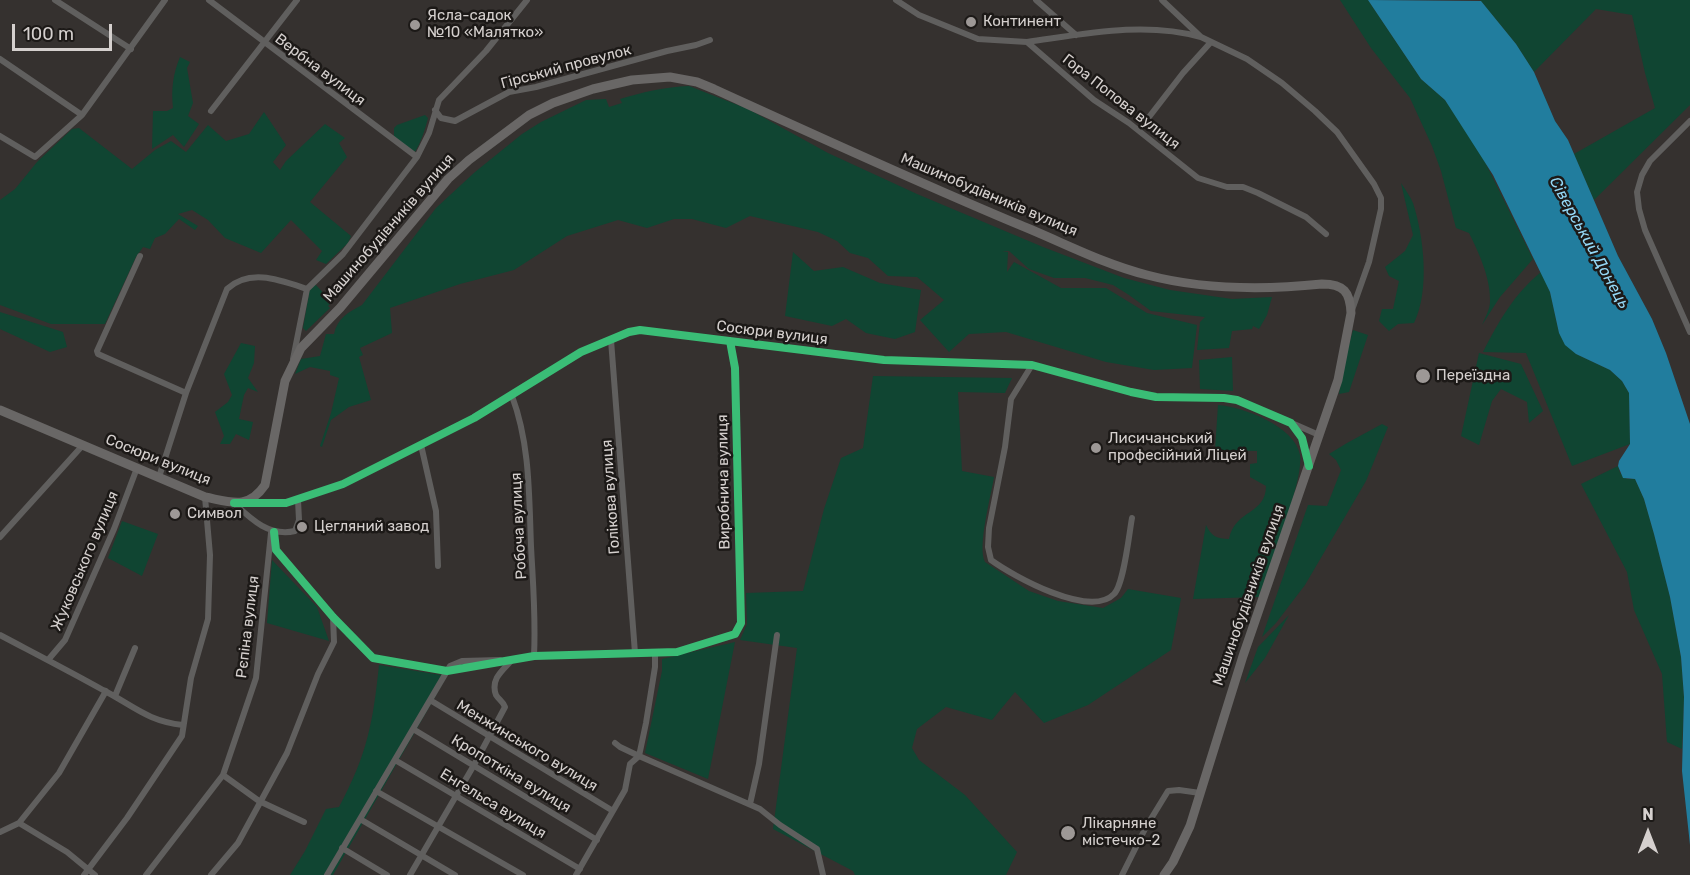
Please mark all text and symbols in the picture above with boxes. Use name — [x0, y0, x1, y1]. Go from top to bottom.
place label: Ясла-садок №10 «Малятко» — [427, 7, 543, 42]
scale bar — [15, 12, 116, 50]
place label: Континент — [983, 13, 1061, 31]
marker: Континент — [964, 15, 978, 29]
marker: Ясла-садок №10 «Малятко» — [408, 18, 422, 32]
text: 100 m — [23, 23, 74, 45]
street label: Вербна вулиця — [271, 30, 369, 110]
street label: Гірський провулок — [499, 41, 633, 93]
street label: Гора Попова вулиця — [1059, 51, 1183, 153]
street label: Машинобудівників вулиця — [320, 150, 458, 306]
street label: Машинобудівників вулиця — [898, 150, 1080, 240]
water label: Сіверський Донець — [1545, 174, 1633, 312]
street label: Сосюри вулиця — [715, 317, 829, 349]
marker: Переїздна — [1414, 367, 1432, 385]
place label: Переїздна — [1436, 367, 1510, 385]
street label: Виробнича вулиця — [714, 414, 734, 550]
place label: Лисичанський професійний Ліцей — [1108, 430, 1247, 465]
street label: Сосюри вулиця — [103, 431, 213, 489]
street label: Голікова вулиця — [598, 439, 624, 555]
marker: Лисичанський професійний Ліцей — [1089, 441, 1103, 455]
street label: Робоча вулиця — [507, 472, 531, 580]
street label: Жуковського вулиця — [47, 488, 123, 634]
street label: Машинобудівників вулиця — [1210, 502, 1288, 688]
place label: Символ — [187, 505, 242, 523]
marker: Символ — [168, 507, 182, 521]
place label: Цегляний завод — [314, 518, 429, 536]
marker: Цегляний завод — [295, 520, 309, 534]
street label: Рєпіна вулиця — [233, 575, 263, 679]
street label: Менжинського вулиця — [453, 697, 601, 795]
street label: Кропоткіна вулиця — [448, 731, 574, 817]
street label: Енгельса вулиця — [437, 765, 549, 843]
north arrow — [1618, 803, 1678, 863]
text: N — [1642, 805, 1654, 824]
place label: Лікарняне містечко-2 — [1082, 815, 1160, 850]
marker: Лікарняне містечко-2 — [1059, 824, 1077, 842]

